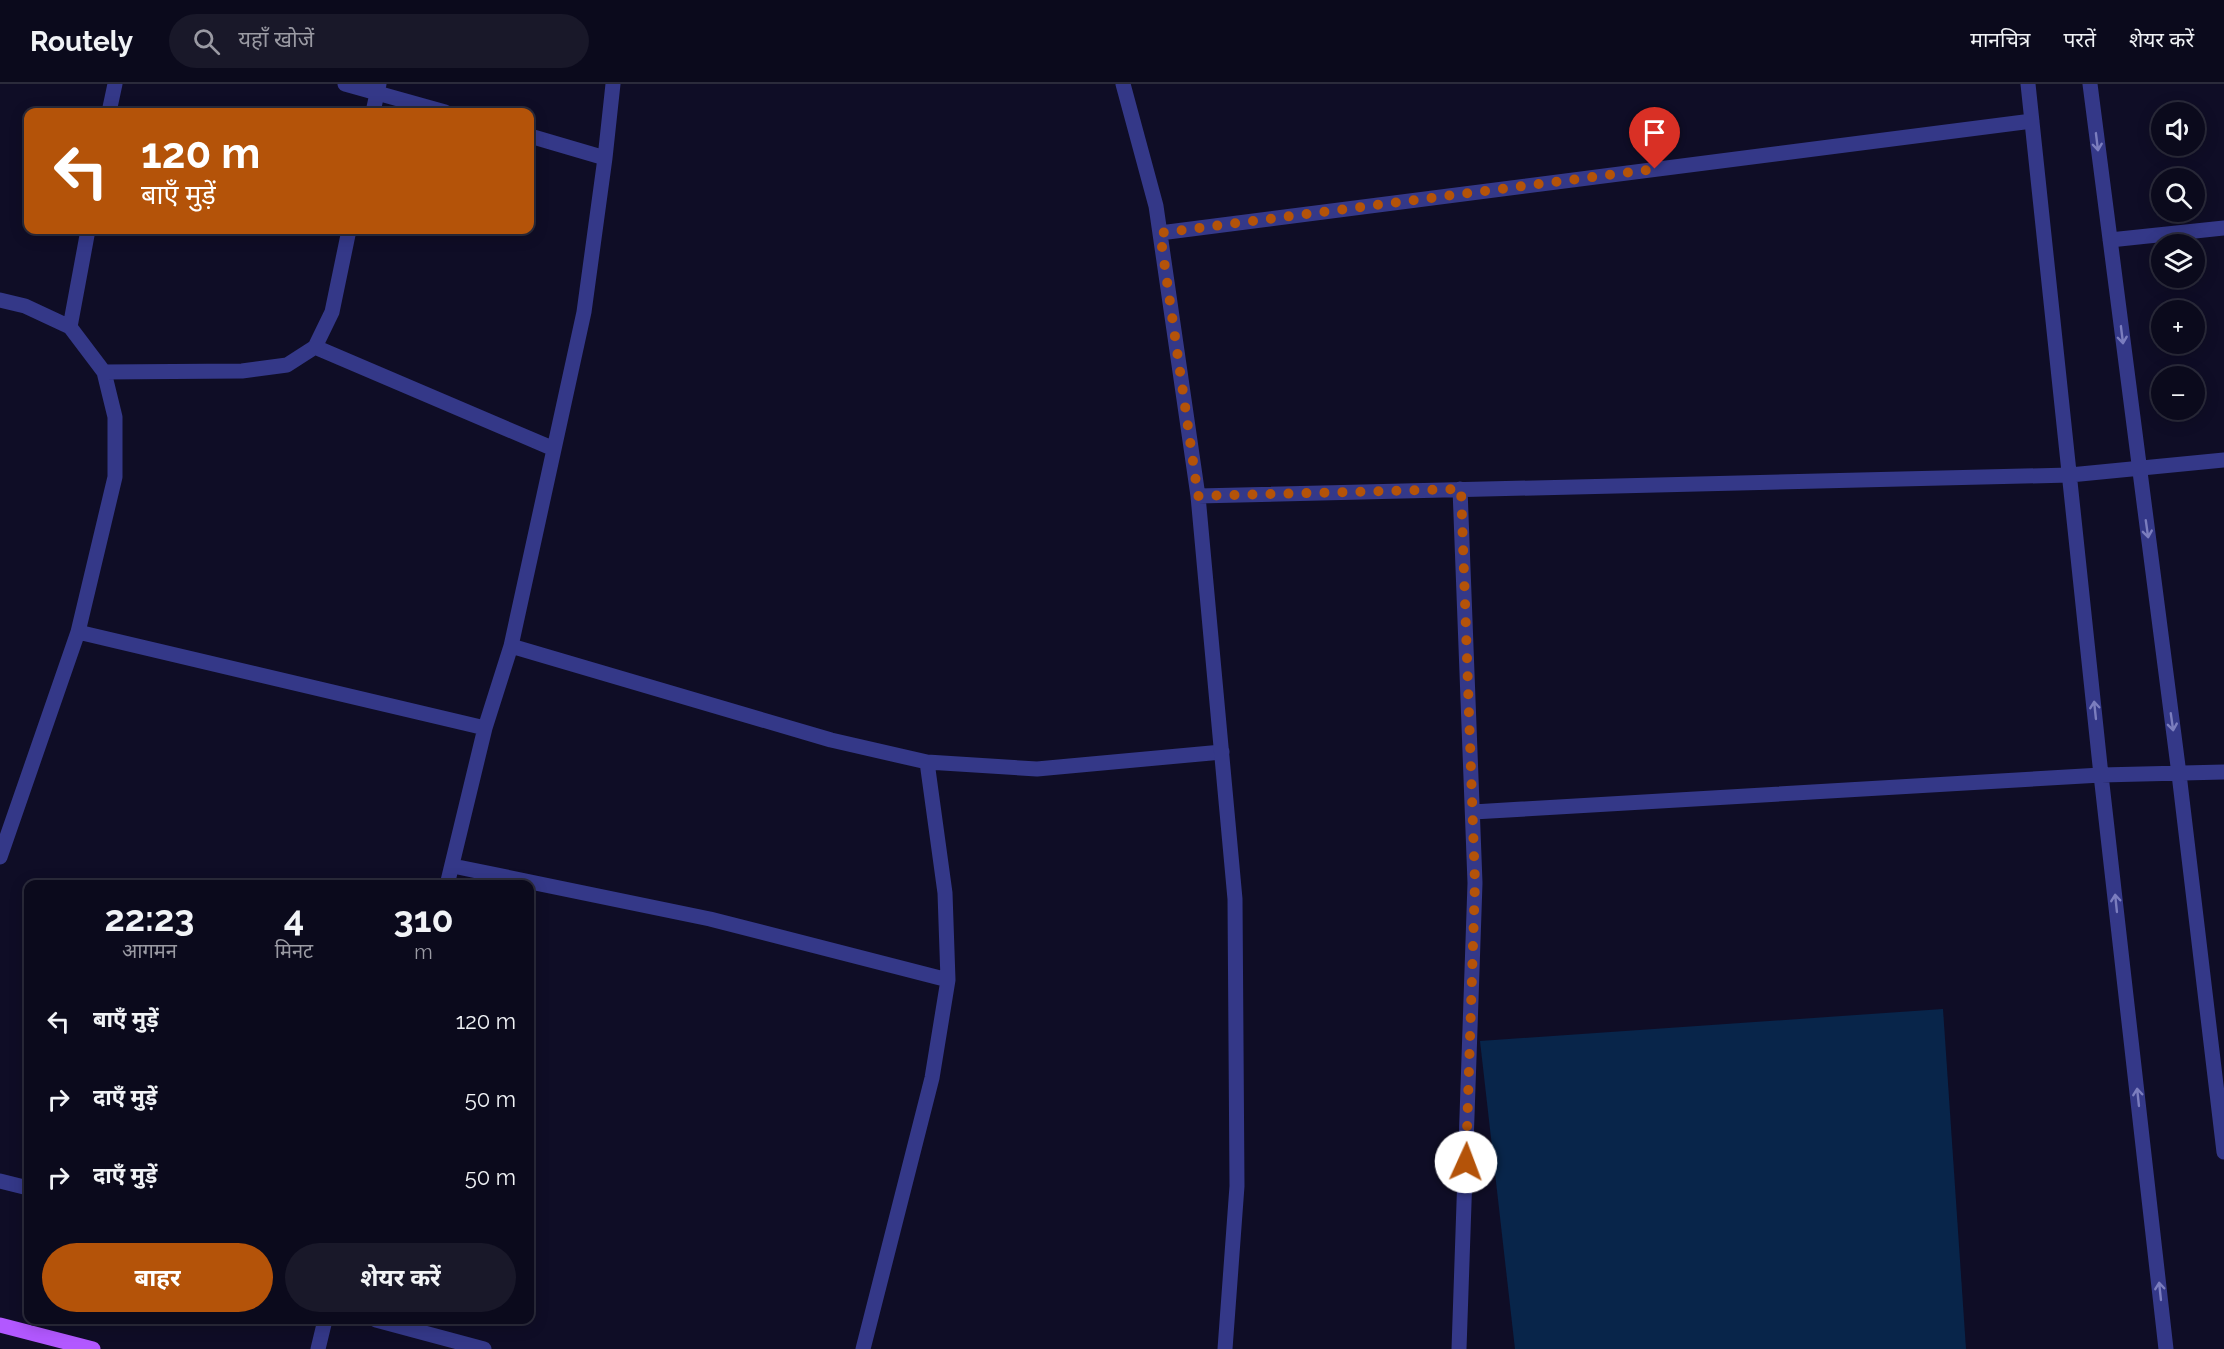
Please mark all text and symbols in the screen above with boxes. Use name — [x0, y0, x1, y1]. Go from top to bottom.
search box — [169, 14, 589, 68]
text: Routely — [30, 25, 133, 58]
icon: search — [190, 25, 223, 58]
text: यहाँ खोजें — [238, 26, 314, 52]
text: मानचित्र — [1970, 27, 2030, 52]
text: परतें — [2063, 27, 2096, 52]
text: शेयर करें — [2129, 27, 2194, 52]
map controls — [2151, 102, 2205, 420]
button: sound — [2151, 102, 2205, 156]
pin — [1629, 107, 1680, 169]
icon: arrive — [1638, 116, 1671, 149]
text: 120 m — [141, 129, 260, 178]
icon: left — [42, 132, 120, 210]
one-way arrow — [2092, 132, 2103, 151]
button: search — [2151, 168, 2205, 222]
text: बाएँ मुड़ें — [141, 179, 216, 210]
button: layers — [2151, 234, 2205, 288]
button: + — [2151, 300, 2205, 354]
one-way arrow — [2117, 325, 2128, 345]
button: − — [2151, 366, 2205, 420]
one-way arrow — [2141, 519, 2152, 538]
one-way arrow — [2089, 700, 2100, 720]
one-way arrow — [2167, 712, 2178, 732]
one-way arrow — [2110, 894, 2121, 914]
text: 22:23 — [104, 897, 194, 939]
text: 4 — [284, 897, 304, 939]
text: 310 — [394, 898, 454, 940]
text: आगमन — [122, 939, 177, 963]
text: मिनट — [275, 939, 313, 963]
text: m — [414, 940, 433, 964]
icon: left — [42, 1005, 75, 1038]
text: बाएँ मुड़ें — [93, 1006, 159, 1032]
text: 120 m — [456, 1008, 516, 1034]
icon: right — [42, 1083, 75, 1116]
text: दाएँ मुड़ें — [93, 1084, 157, 1110]
text: 50 m — [465, 1086, 516, 1112]
one-way arrow — [2132, 1088, 2143, 1108]
position arrow — [1434, 1130, 1498, 1194]
icon: right — [42, 1161, 75, 1194]
text: दाएँ मुड़ें — [93, 1162, 157, 1188]
text: 50 m — [465, 1164, 516, 1190]
button: बाहर — [42, 1243, 273, 1312]
button: शेयर करें — [285, 1243, 516, 1312]
one-way arrow — [2154, 1281, 2165, 1301]

